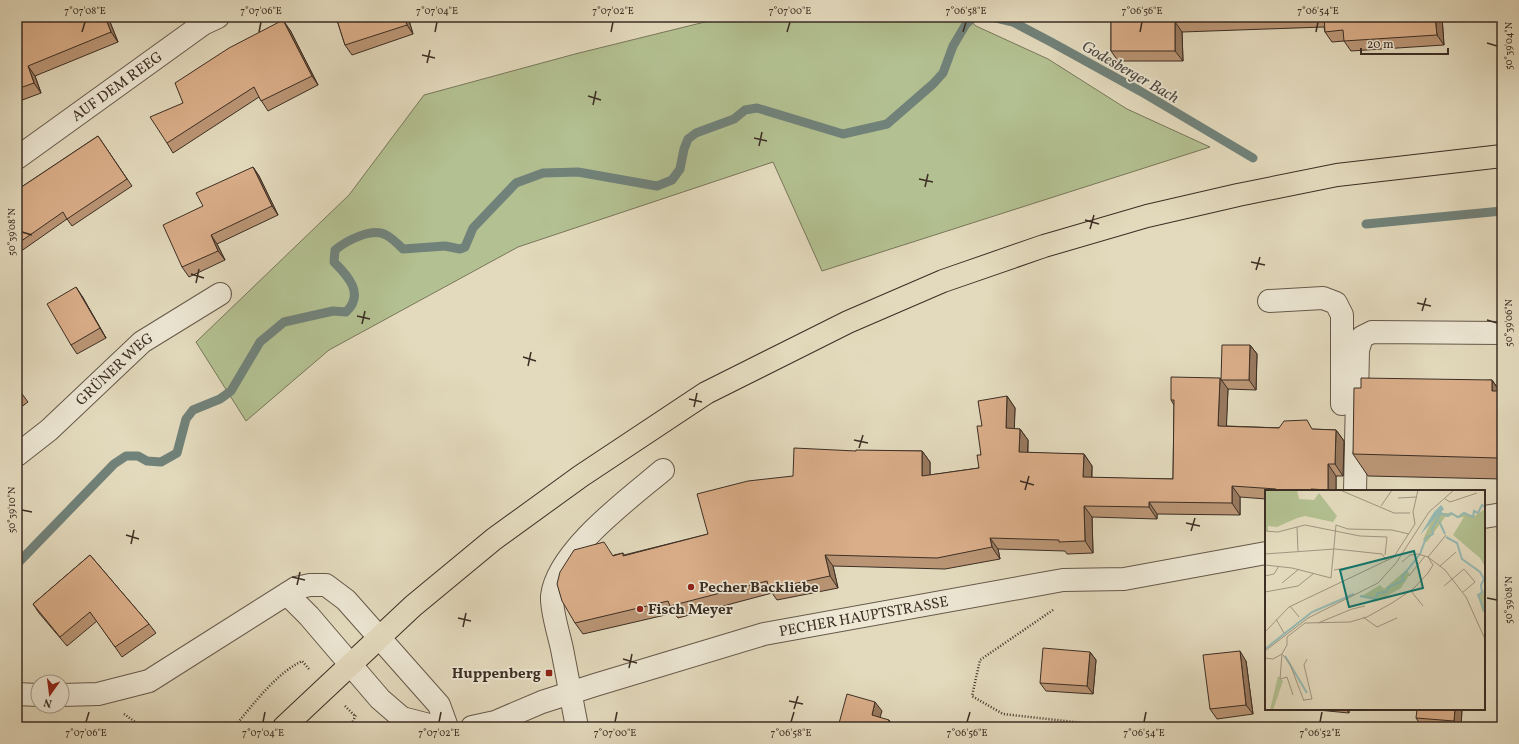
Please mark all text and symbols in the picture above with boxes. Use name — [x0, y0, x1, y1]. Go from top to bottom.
text: 7°07'08"E — [64, 4, 106, 18]
text: 7°07'06"E — [240, 4, 282, 18]
text: 7°07'04"E — [416, 4, 458, 18]
text: 7°07'02"E — [592, 4, 634, 18]
text: 7°07'00"E — [769, 4, 811, 18]
text: 7°06'58"E — [946, 4, 986, 18]
text: 7°06'56"E — [1122, 4, 1162, 18]
text: 7°06'54"E — [1297, 4, 1339, 18]
text: 50°39'04"N — [1502, 21, 1516, 70]
scale bar — [1361, 30, 1448, 56]
water label: Godesberger Bach — [1077, 36, 1183, 109]
text: 20 m — [1367, 37, 1394, 53]
street label: AUF DEM REEG — [68, 47, 168, 127]
text: 50°39'08"N — [5, 208, 19, 256]
text: 50°39'06"N — [1502, 298, 1516, 347]
street label: GRÜNER WEG — [72, 329, 158, 411]
text: 50°39'10"N — [5, 486, 19, 533]
inset map — [1265, 490, 1485, 710]
text: 50°39'08"N — [1502, 576, 1516, 624]
place label: Pecher Backliebe — [699, 578, 819, 599]
marker: Pecher Backliebe — [686, 582, 696, 592]
street label: PECHER HAUPTSTRASSE — [777, 592, 950, 643]
place label: Fisch Meyer — [648, 600, 733, 621]
marker: Fisch Meyer — [635, 604, 645, 614]
place label: Huppenberg — [452, 664, 541, 685]
marker: Huppenberg — [544, 668, 554, 678]
north arrow — [30, 674, 70, 714]
text: N — [42, 694, 54, 710]
text: 7°07'06"E — [65, 726, 107, 740]
text: 7°07'04"E — [242, 726, 284, 740]
text: 7°07'02"E — [418, 726, 460, 740]
text: 7°07'00"E — [594, 726, 636, 740]
text: 7°06'58"E — [771, 726, 811, 740]
text: 7°06'56"E — [947, 726, 987, 740]
text: 7°06'54"E — [1123, 726, 1165, 740]
text: 7°06'52"E — [1300, 726, 1341, 740]

